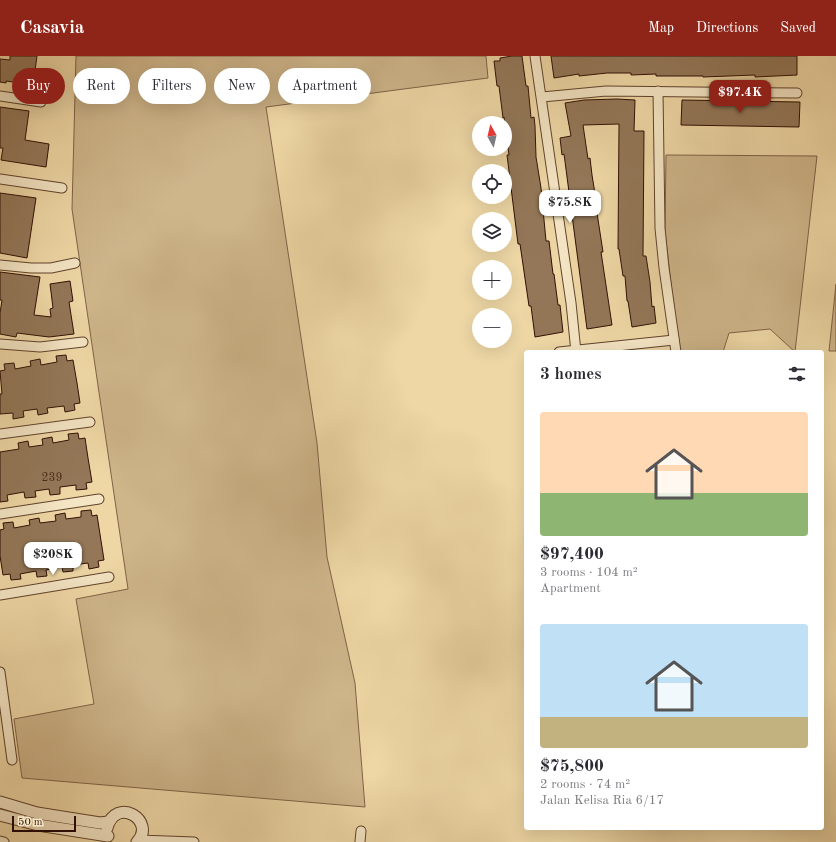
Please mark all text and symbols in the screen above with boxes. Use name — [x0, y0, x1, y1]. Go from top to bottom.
text: Casavia — [20, 19, 84, 38]
text: Map — [648, 21, 674, 35]
text: Directions — [696, 21, 758, 35]
text: Saved — [780, 21, 816, 35]
chip: Buy — [12, 68, 65, 104]
chip: Rent — [73, 68, 130, 104]
chip: Filters — [138, 68, 206, 104]
chip: New — [214, 68, 270, 104]
chip: Apartment — [278, 68, 371, 104]
pin: $97.4K — [707, 80, 773, 114]
text: $97.4K — [718, 86, 762, 99]
north arrow — [472, 116, 512, 156]
map controls — [472, 116, 512, 348]
button: locate — [472, 164, 512, 204]
pin: $75.8K — [537, 190, 603, 224]
text: $75.8K — [548, 196, 592, 209]
button: layers — [472, 212, 512, 252]
button: + — [472, 260, 512, 300]
button: − — [472, 308, 512, 348]
icon: filters — [786, 363, 808, 385]
text: 3 homes — [540, 366, 602, 383]
icon: home — [638, 438, 710, 510]
house number: 239 — [42, 472, 62, 484]
pin: $208K — [25, 542, 81, 576]
text: $97,400 — [540, 546, 604, 563]
text: $208K — [33, 548, 73, 561]
text: 3 rooms · 104 m² — [540, 566, 638, 579]
text: Apartment — [540, 582, 601, 595]
icon: home — [638, 650, 710, 722]
text: $75,800 — [540, 758, 604, 775]
text: 2 rooms · 74 m² — [540, 778, 630, 791]
text: Jalan Kelisa Ria 6/17 — [540, 794, 664, 807]
scale bar — [12, 814, 76, 833]
text: 50 m — [18, 817, 43, 828]

